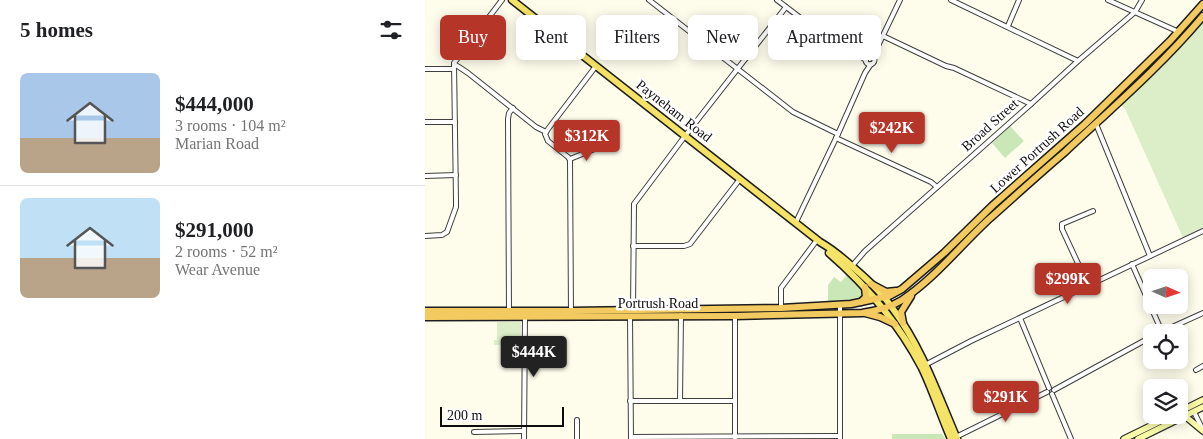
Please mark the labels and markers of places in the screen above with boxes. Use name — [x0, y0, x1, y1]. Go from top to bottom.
pin: $242K — [857, 112, 927, 154]
pin: $312K — [552, 120, 622, 162]
pin: $299K — [1033, 262, 1103, 305]
pin: $444K — [499, 336, 569, 378]
pin: $291K — [971, 380, 1041, 423]

